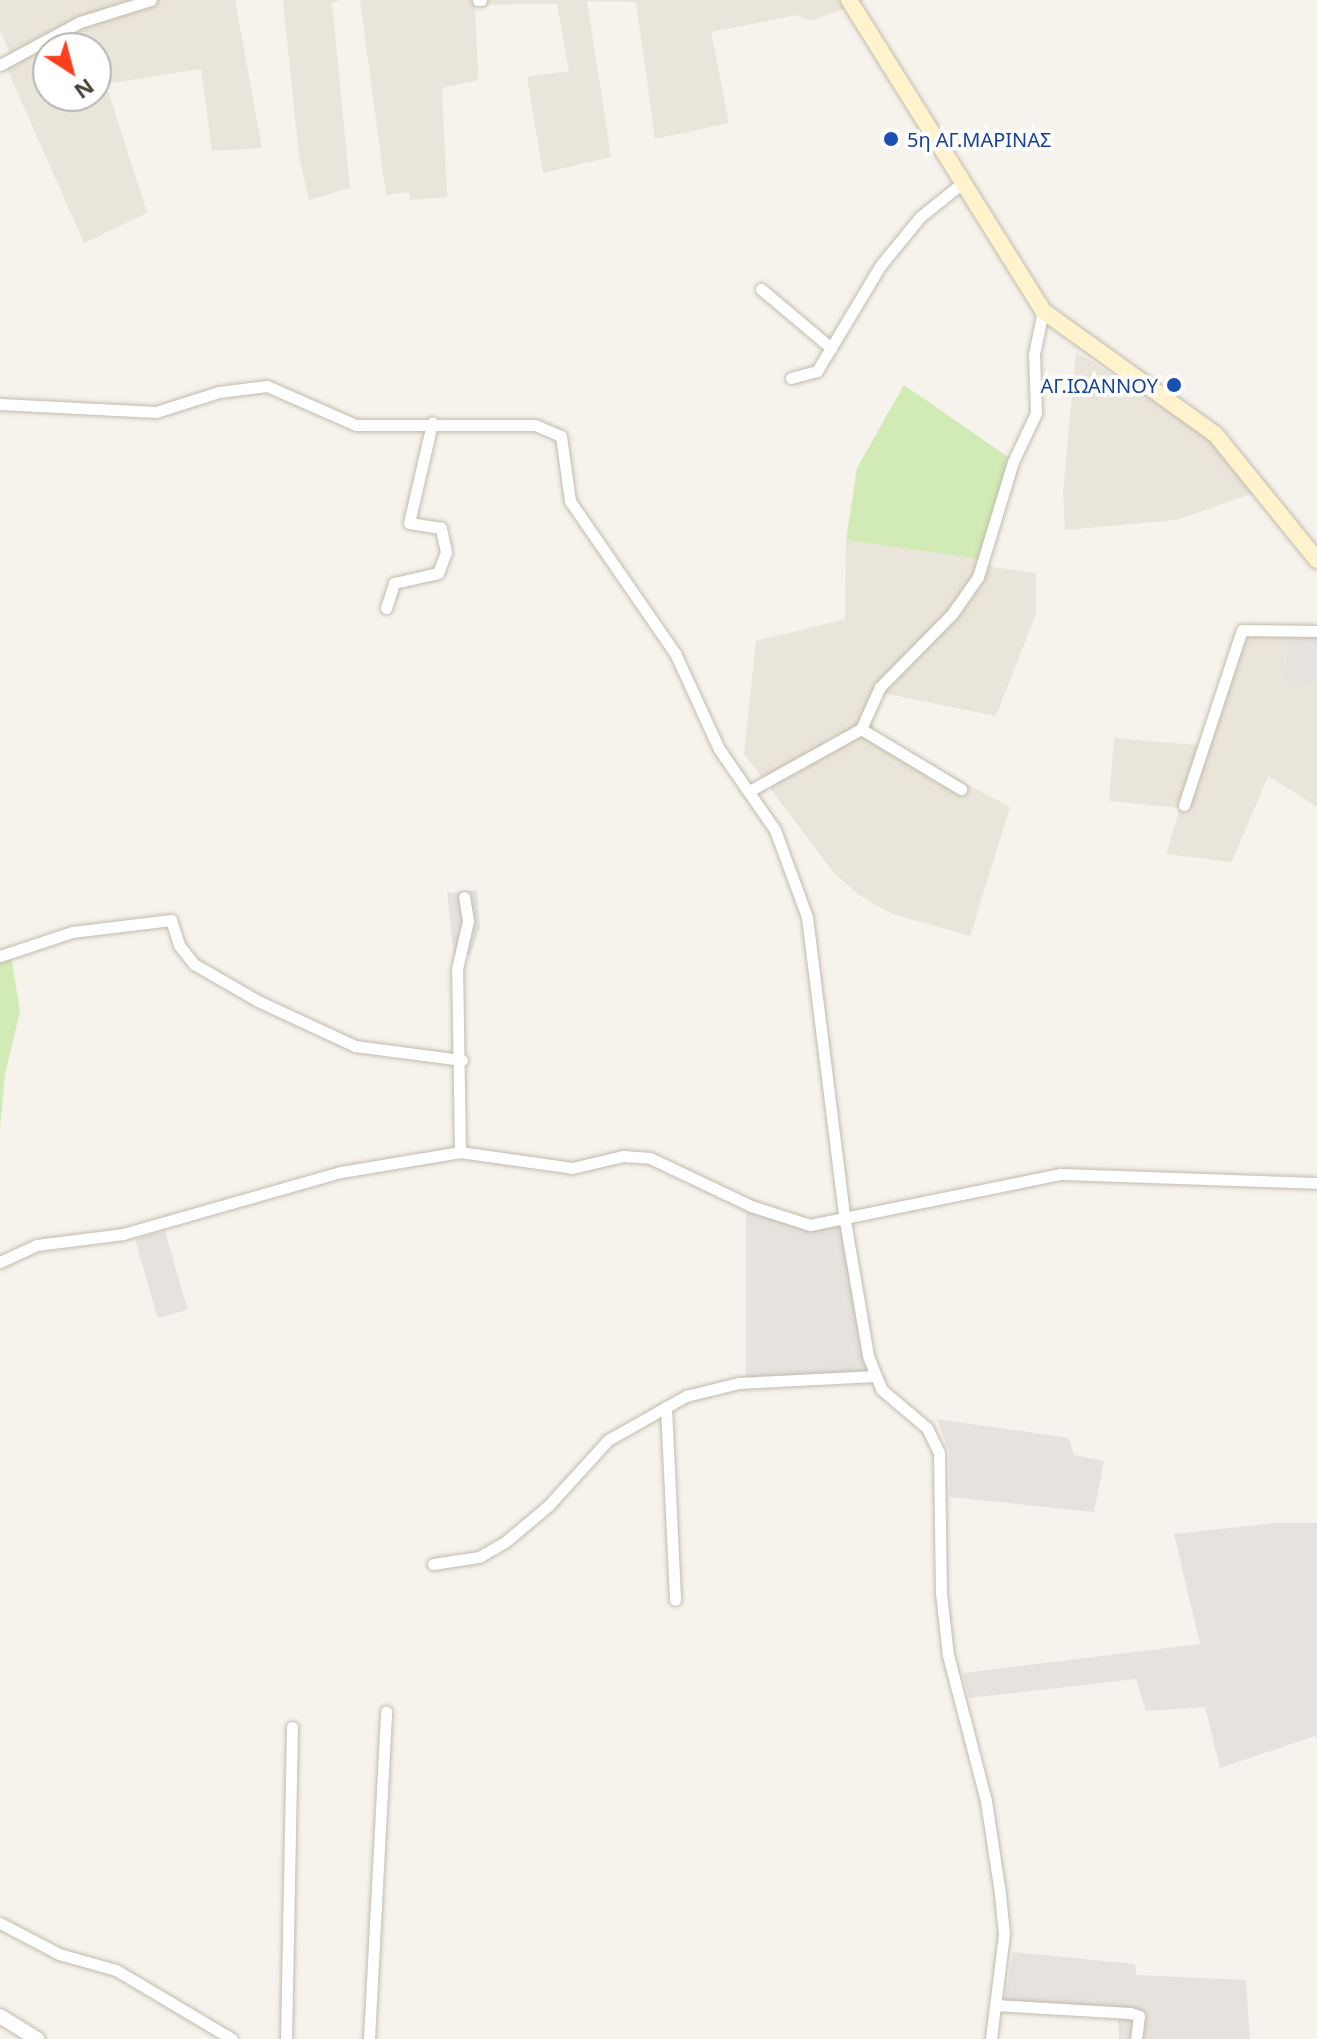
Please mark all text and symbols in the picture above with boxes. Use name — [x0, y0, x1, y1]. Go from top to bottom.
north arrow — [32, 32, 112, 112]
text: N — [69, 72, 101, 107]
place label: 5η ΑΓ.ΜΑΡΙΝΑΣ — [907, 127, 1052, 151]
marker: 5η ΑΓ.ΜΑΡΙΝΑΣ — [882, 130, 900, 148]
place label: ΑΓ.ΙΩΑΝΝΟΥ — [1040, 373, 1158, 397]
marker: ΑΓ.ΙΩΑΝΝΟΥ — [1165, 376, 1183, 394]

